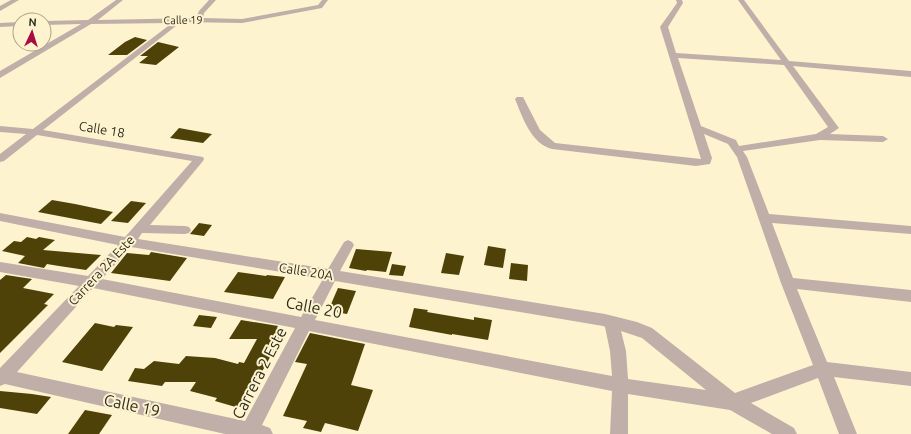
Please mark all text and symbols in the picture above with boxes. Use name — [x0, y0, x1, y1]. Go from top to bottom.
north arrow — [12, 12, 52, 52]
street label: Calle 19 — [163, 14, 203, 26]
text: N — [28, 16, 37, 28]
street label: Calle 18 — [78, 118, 126, 140]
street label: Carrera 2A Este — [65, 232, 137, 308]
street label: Calle 20A — [278, 260, 335, 282]
street label: Calle 20 — [284, 293, 344, 321]
street label: Carrera 2 Este — [228, 324, 290, 422]
street label: Calle 19 — [102, 390, 162, 420]

